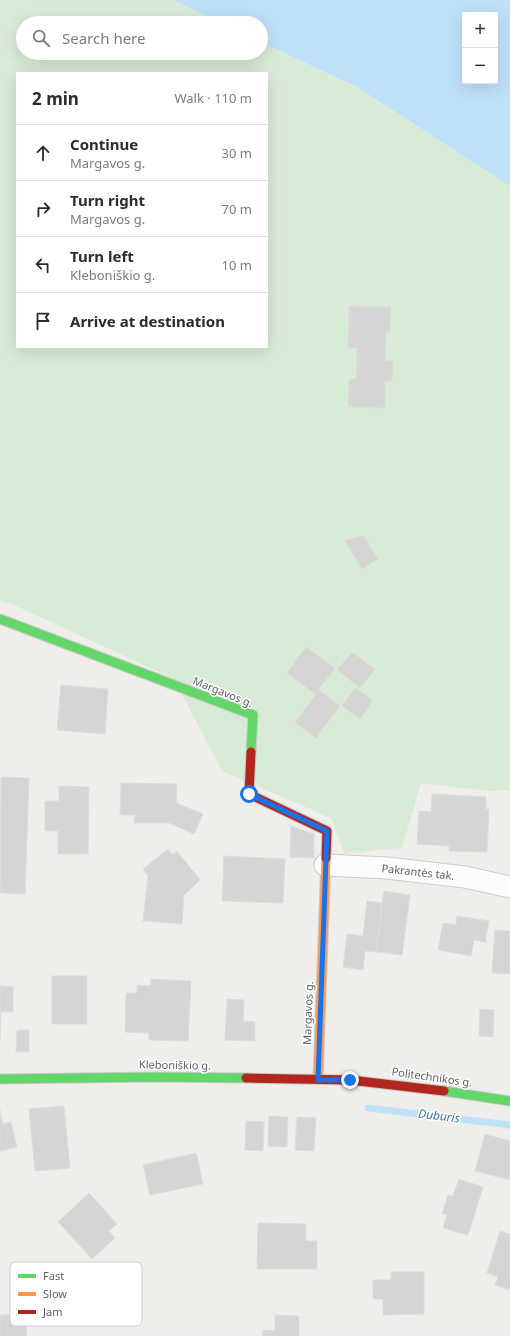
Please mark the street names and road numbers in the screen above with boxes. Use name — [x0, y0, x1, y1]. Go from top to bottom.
street label: Margavos g. — [191, 673, 256, 710]
street label: Pakrantės tak. — [381, 860, 455, 883]
street label: Margavos g. — [299, 981, 316, 1045]
street label: Kleboniškio g. — [139, 1056, 211, 1073]
street label: Politechnikos g. — [391, 1063, 473, 1090]

